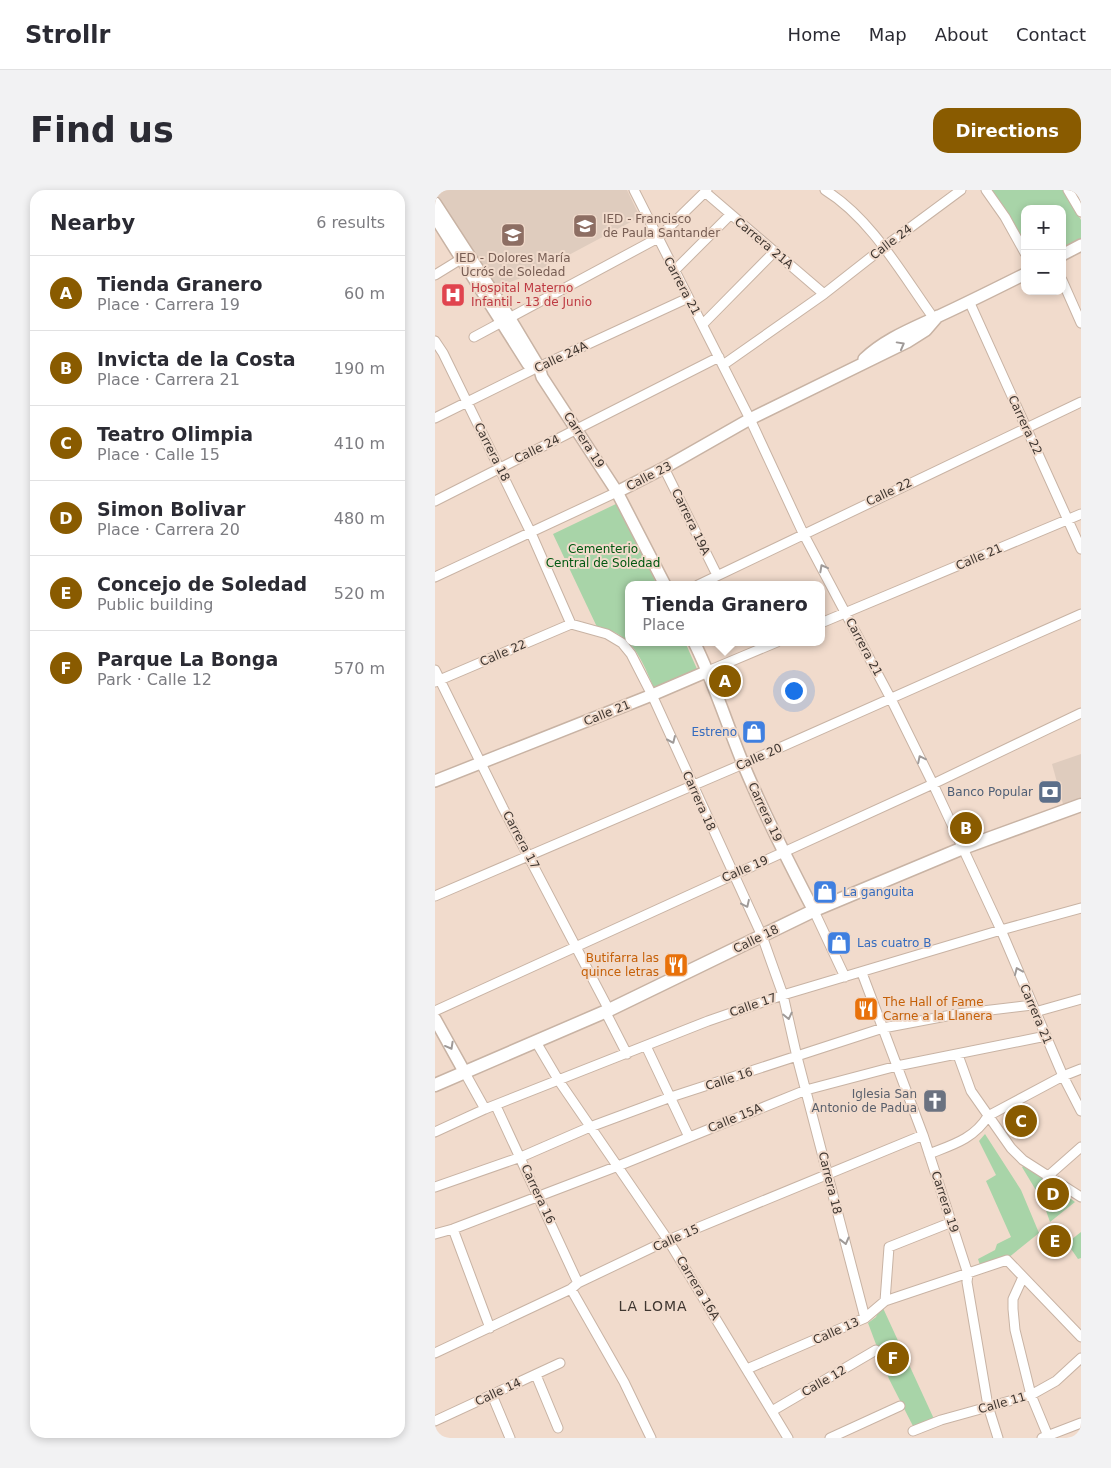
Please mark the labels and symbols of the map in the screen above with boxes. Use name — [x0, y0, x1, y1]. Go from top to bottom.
place label: IED - Francisco de Paula Santander — [603, 212, 720, 240]
school or university icon: IED - Francisco de Paula Santander — [572, 213, 598, 239]
street label: Carrera 21A — [732, 214, 797, 272]
school or university icon: IED - Dolores María Ucrós de Soledad — [500, 222, 526, 248]
street label: Calle 24 — [867, 222, 915, 262]
place label: IED - Dolores María Ucrós de Soledad — [455, 251, 571, 279]
street label: Carrera 21 — [661, 255, 703, 317]
place label: Hospital Materno Infantil - 13 de Junio — [471, 281, 592, 309]
hospital icon: Hospital Materno Infantil - 13 de Junio — [440, 282, 466, 308]
street label: Calle 24A — [532, 338, 591, 375]
one-way arrow — [895, 341, 904, 351]
street label: Carrera 22 — [1005, 393, 1045, 457]
street label: Carrera 19 — [561, 409, 607, 471]
street label: Carrera 18 — [471, 420, 513, 484]
street label: Calle 24 — [512, 432, 562, 466]
street label: Calle 23 — [624, 459, 674, 493]
street label: Calle 22 — [864, 475, 914, 509]
street label: Carrera 19A — [669, 487, 713, 558]
street label: Calle 21 — [954, 541, 1004, 573]
park label: Cementerio Central de Soledad — [546, 542, 660, 570]
one-way arrow — [819, 564, 829, 573]
street label: Carrera 21 — [843, 616, 885, 678]
street label: Calle 22 — [478, 637, 528, 669]
pin: A — [709, 662, 741, 700]
your location — [781, 678, 807, 704]
street label: Calle 21 — [582, 697, 632, 729]
shop icon: Estreno — [741, 719, 767, 745]
place label: Estreno — [691, 725, 737, 739]
one-way arrow — [665, 735, 676, 744]
street label: Calle 20 — [734, 741, 784, 773]
one-way arrow — [917, 755, 927, 764]
street label: Carrera 18 — [680, 769, 718, 833]
bank icon: Banco Popular — [1037, 779, 1063, 805]
street label: Carrera 19 — [745, 780, 785, 844]
place label: Banco Popular — [947, 785, 1033, 799]
street label: Carrera 17 — [500, 809, 542, 871]
pin: B — [950, 809, 982, 847]
street label: Calle 19 — [720, 853, 770, 885]
shop icon: La ganguita — [812, 879, 838, 905]
place label: La ganguita — [843, 885, 914, 899]
one-way arrow — [740, 899, 750, 908]
street label: Calle 18 — [731, 922, 781, 956]
shop icon: Las cuatro B — [826, 930, 852, 956]
place label: Las cuatro B — [857, 936, 931, 950]
place label: Butifarra las quince letras — [581, 951, 659, 979]
restaurant icon: Butifarra las quince letras — [663, 952, 689, 978]
one-way arrow — [1013, 967, 1024, 976]
street label: Carrera 21 — [1017, 982, 1055, 1046]
street label: Calle 17 — [728, 990, 778, 1020]
place label: The Hall of Fame Carne a la Llanera — [882, 995, 993, 1023]
restaurant icon: The Hall of Fame Carne a la Llanera — [853, 996, 879, 1022]
one-way arrow — [782, 1011, 793, 1020]
one-way arrow — [444, 1041, 454, 1050]
street label: Calle 16 — [704, 1065, 754, 1093]
place label: Iglesia San Antonio de Padua — [812, 1087, 917, 1115]
church icon: Iglesia San Antonio de Padua — [922, 1088, 948, 1114]
street label: Calle 15A — [706, 1101, 765, 1135]
pin: C — [1005, 1102, 1037, 1140]
street label: Carrera 18 — [815, 1150, 845, 1216]
street label: Carrera 16 — [518, 1162, 558, 1226]
street label: Carrera 19 — [928, 1169, 962, 1235]
pin: D — [1037, 1175, 1069, 1213]
street label: Calle 15 — [651, 1222, 701, 1254]
pin: E — [1039, 1222, 1071, 1260]
one-way arrow — [839, 1237, 850, 1246]
street label: Carrera 16A — [673, 1253, 723, 1323]
district label: LA LOMA — [618, 1298, 688, 1314]
street label: Calle 13 — [811, 1315, 861, 1347]
pin: F — [877, 1339, 909, 1377]
street label: Calle 12 — [799, 1363, 849, 1399]
street label: Calle 14 — [473, 1375, 523, 1409]
street label: Calle 11 — [977, 1390, 1027, 1416]

